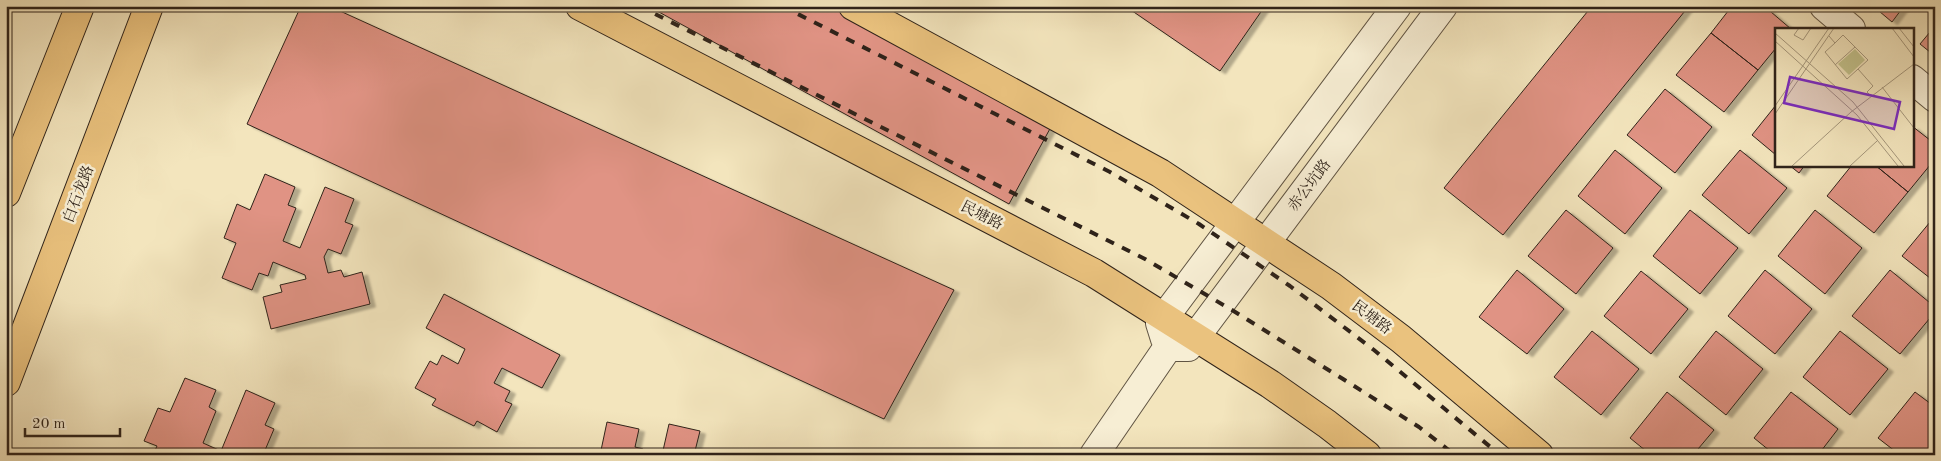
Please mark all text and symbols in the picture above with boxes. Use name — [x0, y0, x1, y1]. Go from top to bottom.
inset map — [1775, 28, 1914, 166]
street label: 赤公坑路 — [1285, 156, 1334, 214]
street label: 白石龙路 — [60, 163, 97, 225]
street label: 民塘路 — [958, 198, 1006, 233]
street label: 民塘路 — [1349, 297, 1395, 338]
scale bar — [25, 406, 120, 438]
text: 20 m — [32, 417, 66, 432]

